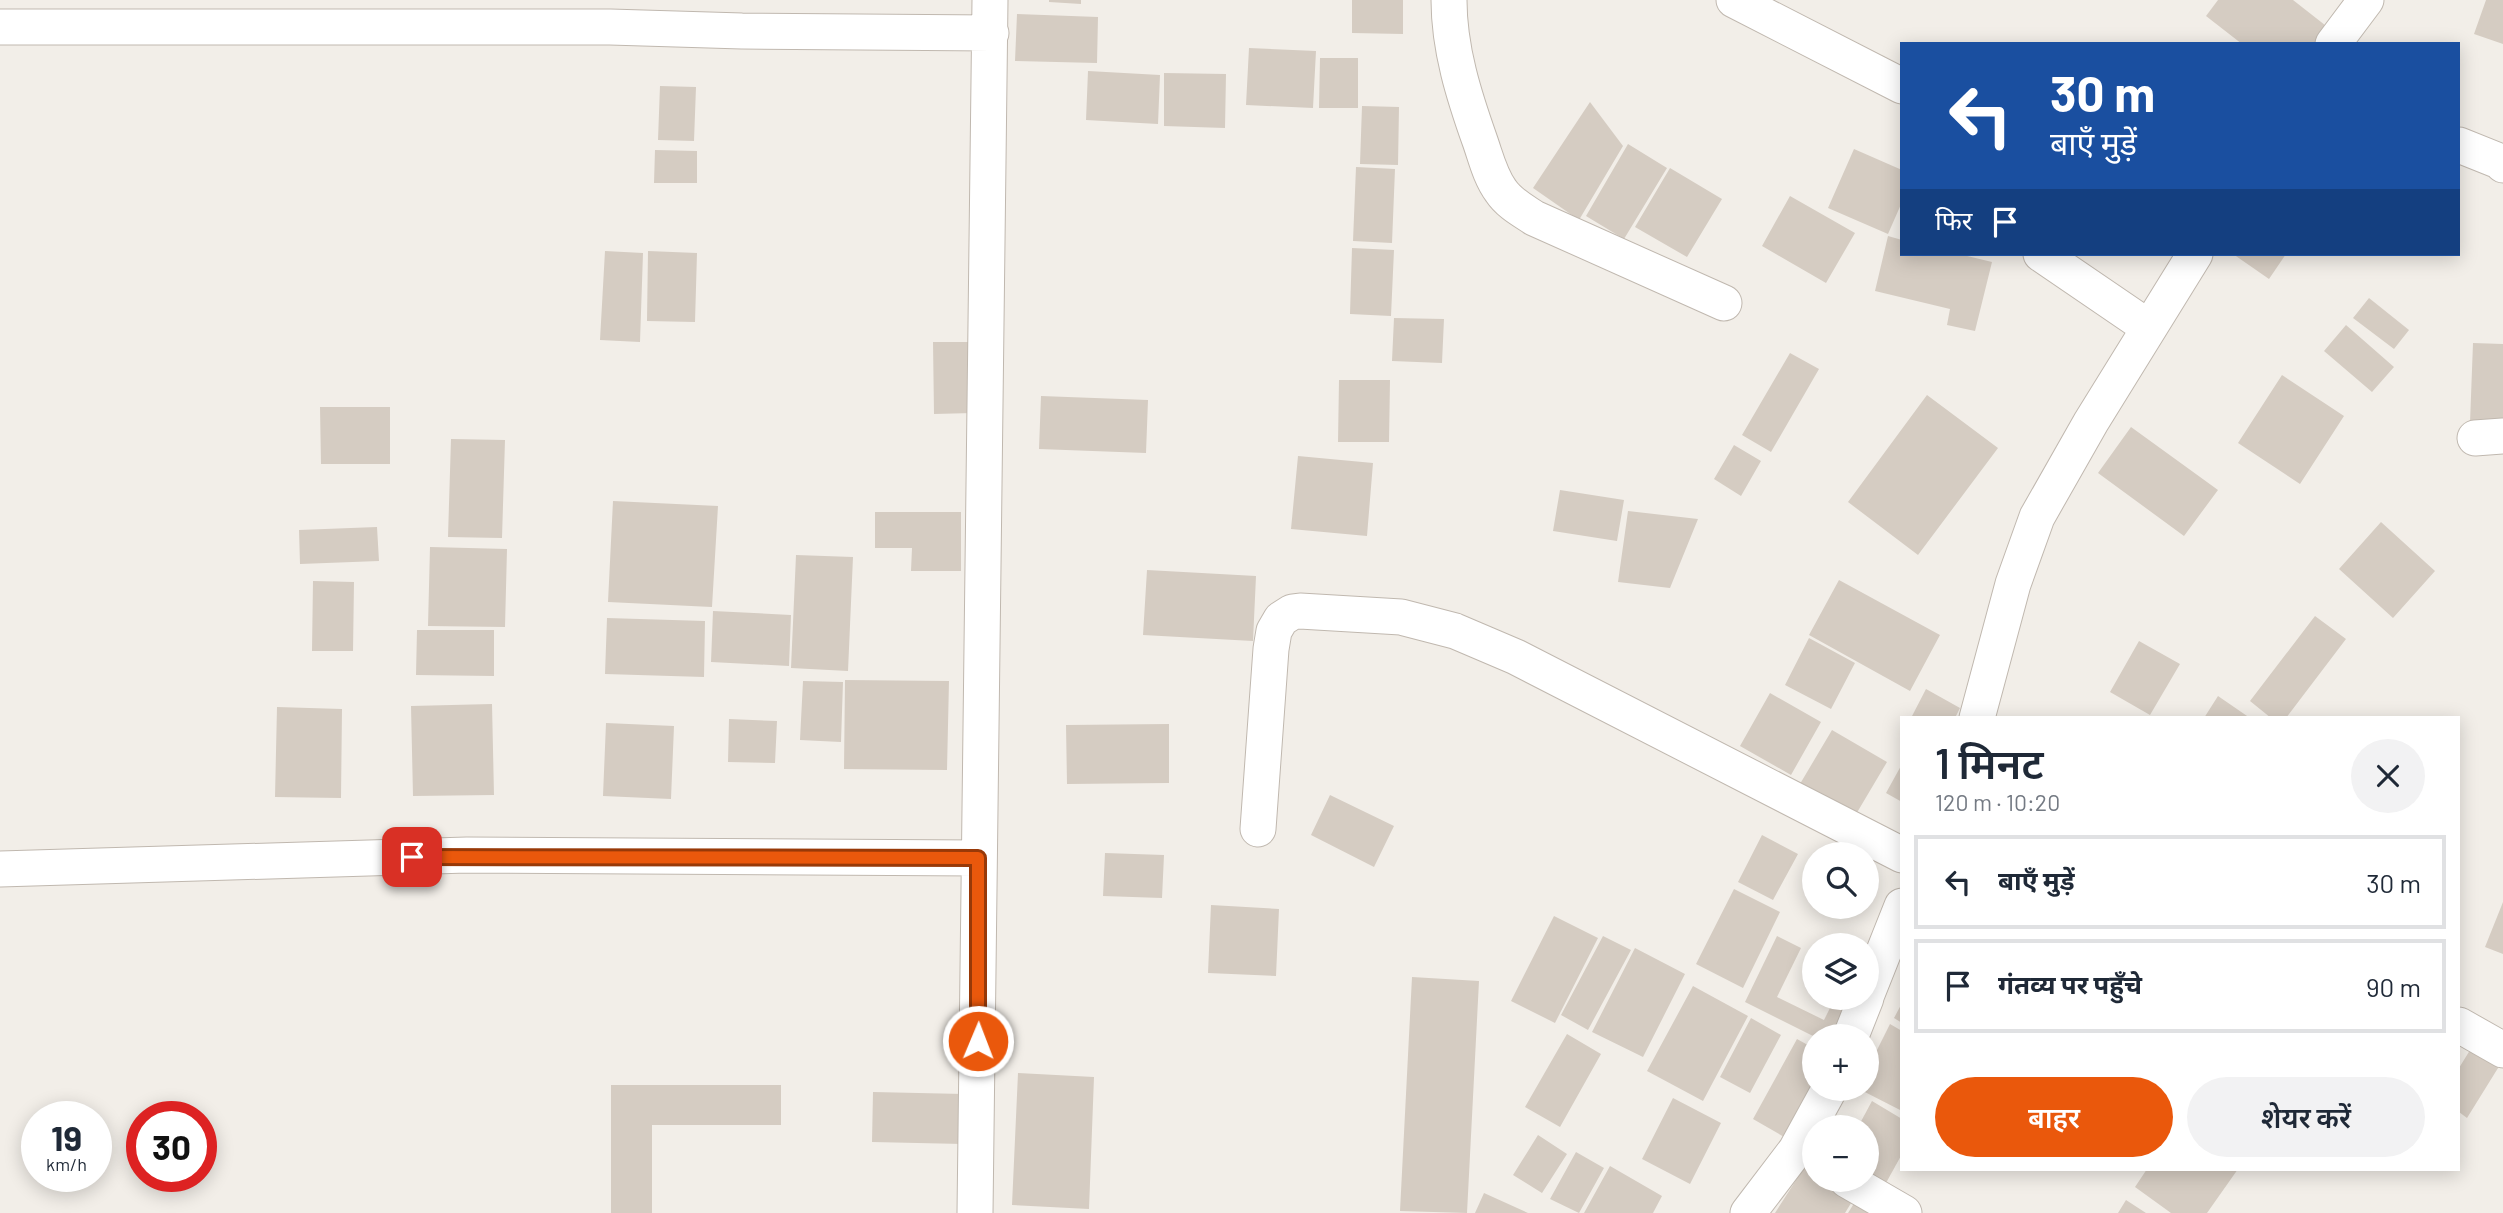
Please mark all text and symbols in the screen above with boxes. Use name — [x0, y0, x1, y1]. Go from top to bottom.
text: 30 m — [2050, 63, 2155, 122]
icon: left — [1935, 70, 2026, 161]
text: बाएँ मुड़ें — [2050, 123, 2137, 161]
icon: arrive — [1986, 203, 2024, 241]
text: फिर — [1935, 204, 1972, 235]
text: 1 मिनट — [1935, 737, 2044, 787]
button: close — [2351, 739, 2425, 813]
text: 120 m · 10:20 — [1935, 788, 2060, 816]
pin — [382, 827, 442, 887]
icon: arrive — [393, 838, 431, 876]
map controls — [1802, 842, 1879, 1192]
button: search — [1802, 842, 1879, 919]
icon: left — [1939, 863, 1977, 901]
text: बाएँ मुड़ें — [1998, 864, 2075, 895]
text: 30 m — [2366, 867, 2421, 898]
button: layers — [1802, 933, 1879, 1010]
icon: arrive — [1939, 967, 1977, 1005]
text: गंतव्य पर पहुँचे — [1998, 968, 2142, 999]
text: 90 m — [2366, 971, 2421, 1002]
position arrow — [941, 1004, 1015, 1078]
button: + — [1802, 1024, 1879, 1101]
button: बाहर — [1935, 1077, 2173, 1157]
button: शेयर करें — [2187, 1077, 2425, 1157]
speed limit sign: 30 — [126, 1101, 217, 1192]
button: − — [1802, 1115, 1879, 1192]
text: 19 — [51, 1116, 82, 1158]
text: km/h — [46, 1153, 87, 1175]

